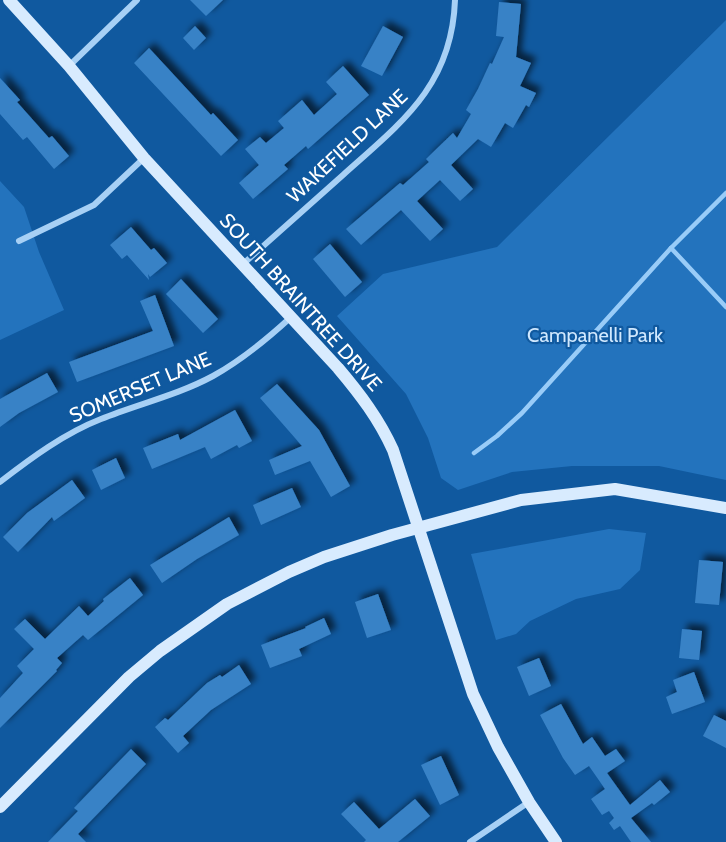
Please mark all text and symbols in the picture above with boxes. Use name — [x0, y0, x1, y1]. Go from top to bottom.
street label: WAKEFIELD LANE — [282, 84, 412, 208]
street label: SOUTH BRAINTREE DRIVE — [215, 208, 387, 396]
park label: Campanelli Park — [527, 323, 663, 347]
street label: SOMERSET LANE — [65, 346, 215, 428]

